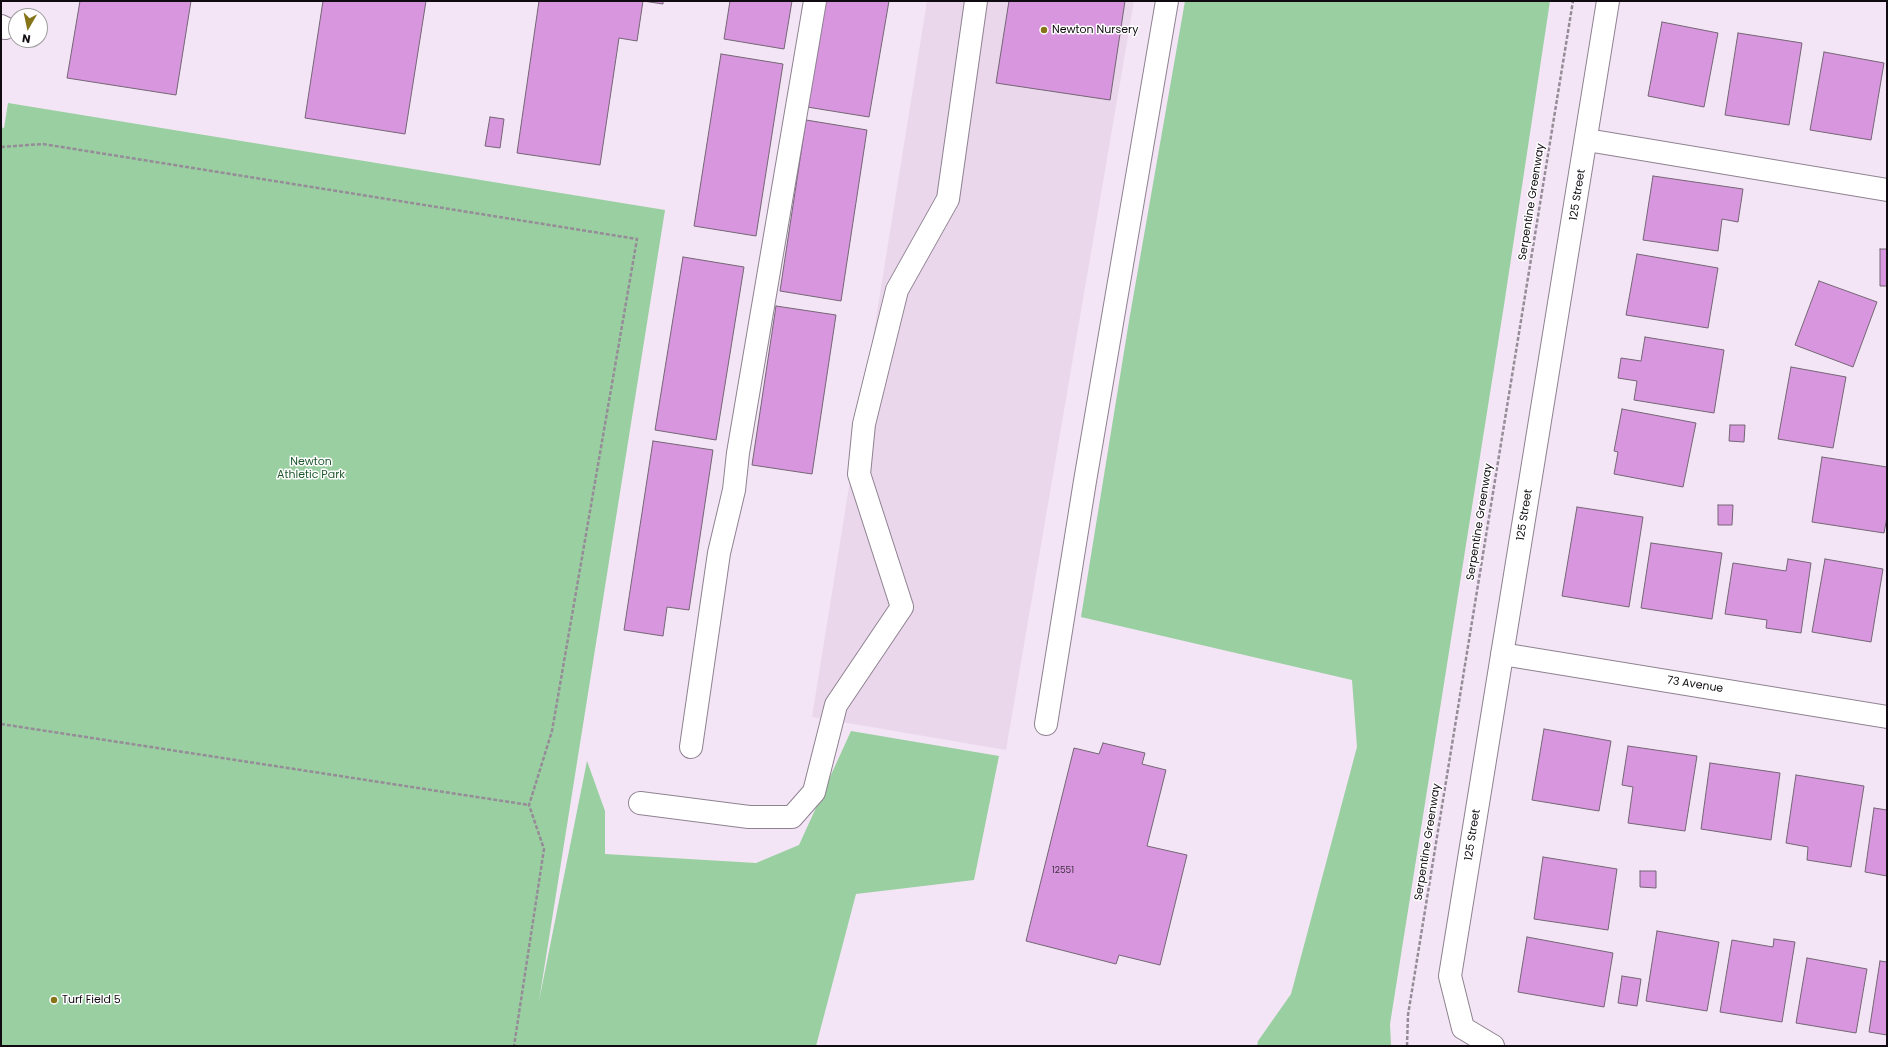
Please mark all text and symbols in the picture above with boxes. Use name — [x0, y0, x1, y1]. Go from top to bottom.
north arrow — [8, 8, 48, 48]
place label: Newton Nursery — [1052, 23, 1138, 37]
marker: Newton Nursery — [1039, 25, 1049, 35]
text: N — [21, 30, 32, 47]
street label: Serpentine Greenway — [1516, 143, 1548, 261]
street label: 125 Street — [1567, 168, 1589, 222]
park label: Newton Athletic Park — [277, 455, 345, 481]
street label: Serpentine Greenway — [1464, 463, 1496, 581]
street label: 125 Street — [1514, 488, 1536, 542]
street label: 73 Avenue — [1666, 674, 1724, 696]
street label: Serpentine Greenway — [1412, 783, 1444, 901]
street label: 125 Street — [1462, 808, 1484, 862]
house number: 12551 — [1052, 866, 1074, 876]
place label: Turf Field 5 — [62, 993, 121, 1007]
marker: Turf Field 5 — [49, 995, 59, 1005]

